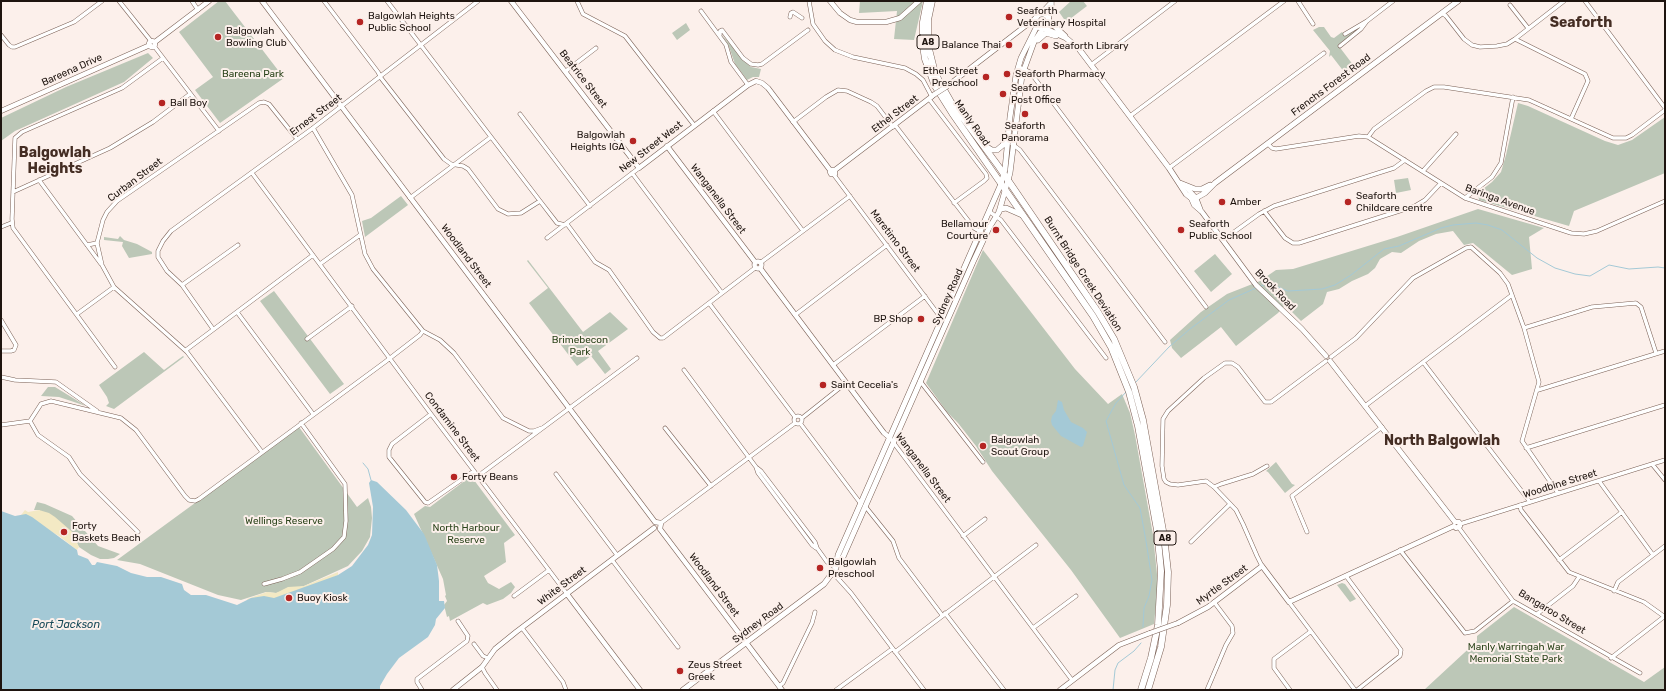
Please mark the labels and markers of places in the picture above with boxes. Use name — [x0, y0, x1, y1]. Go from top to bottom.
place label: Seaforth Veterinary Hospital — [1017, 5, 1106, 28]
place label: Balgowlah Heights Public School — [368, 10, 455, 34]
marker: Seaforth Veterinary Hospital — [1004, 12, 1014, 22]
marker: Balgowlah Heights Public School — [355, 17, 365, 27]
place label: Balgowlah Bowling Club — [226, 25, 287, 48]
marker: Balgowlah Bowling Club — [213, 32, 223, 42]
place label: Balance Thai — [942, 39, 1001, 51]
marker: Balance Thai — [1004, 40, 1014, 50]
place label: Seaforth Library — [1053, 40, 1129, 52]
marker: Seaforth Library — [1040, 41, 1050, 51]
place label: Ethel Street Preschool — [923, 65, 978, 88]
place label: Seaforth Pharmacy — [1015, 68, 1105, 80]
marker: Seaforth Pharmacy — [1002, 69, 1012, 79]
marker: Ethel Street Preschool — [981, 72, 991, 82]
place label: Seaforth Post Office — [1011, 82, 1061, 106]
marker: Seaforth Post Office — [998, 89, 1008, 99]
place label: Ball Boy — [170, 97, 207, 109]
marker: Ball Boy — [157, 98, 167, 108]
marker: Seaforth Panorama — [1020, 109, 1030, 119]
place label: Seaforth Panorama — [1001, 120, 1049, 144]
place label: Balgowlah Heights IGA — [570, 129, 625, 152]
marker: Balgowlah Heights IGA — [628, 136, 638, 146]
place label: Seaforth Childcare centre — [1356, 190, 1433, 214]
place label: Amber — [1230, 196, 1261, 208]
marker: Amber — [1217, 197, 1227, 207]
marker: Seaforth Childcare centre — [1343, 197, 1353, 207]
place label: Bellamour Courture — [941, 218, 988, 242]
place label: Seaforth Public School — [1189, 218, 1252, 242]
marker: Bellamour Courture — [991, 225, 1001, 235]
marker: Seaforth Public School — [1176, 225, 1186, 235]
place label: BP Shop — [873, 313, 913, 325]
marker: BP Shop — [916, 314, 926, 324]
place label: Saint Cecelia's — [831, 379, 898, 391]
marker: Saint Cecelia's — [818, 380, 828, 390]
place label: Balgowlah Scout Group — [991, 434, 1049, 458]
marker: Balgowlah Scout Group — [978, 441, 988, 451]
place label: Forty Beans — [462, 471, 518, 483]
marker: Forty Beans — [449, 472, 459, 482]
place label: Forty Baskets Beach — [72, 520, 141, 544]
marker: Forty Baskets Beach — [59, 527, 69, 537]
place label: Balgowlah Preschool — [828, 556, 876, 580]
marker: Balgowlah Preschool — [815, 563, 825, 573]
place label: Buoy Kiosk — [297, 592, 348, 604]
marker: Buoy Kiosk — [284, 593, 294, 603]
place label: Zeus Street Greek — [688, 659, 742, 682]
marker: Zeus Street Greek — [675, 666, 685, 676]

